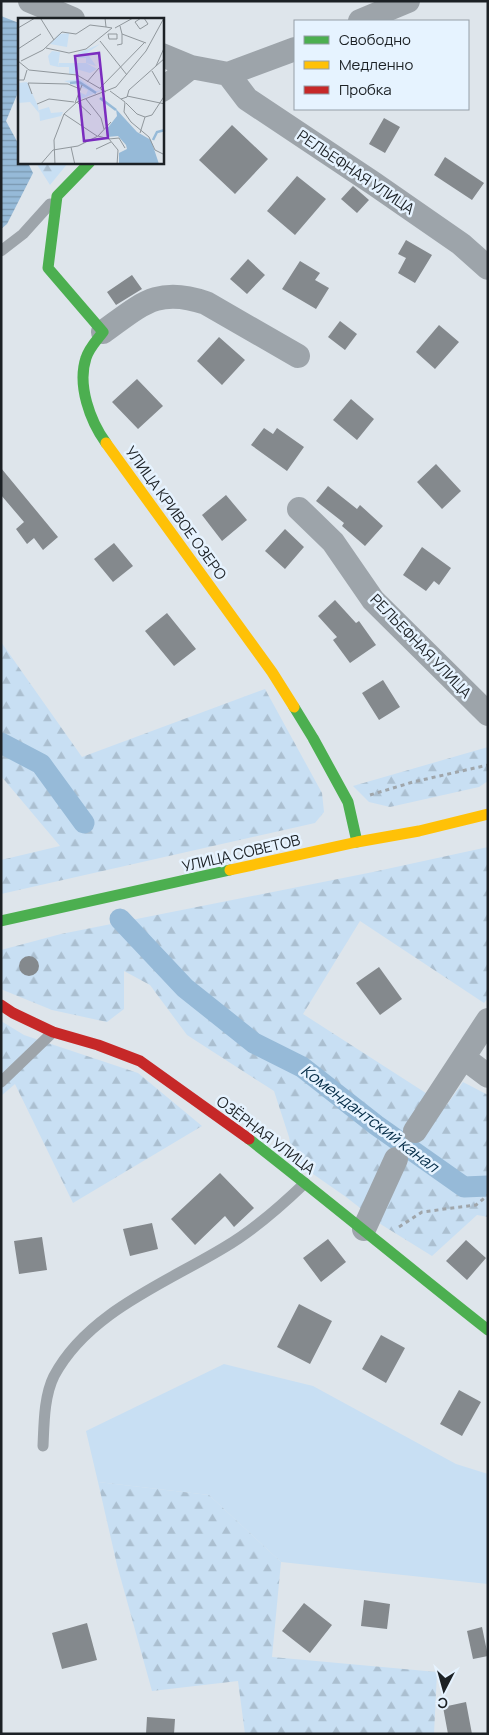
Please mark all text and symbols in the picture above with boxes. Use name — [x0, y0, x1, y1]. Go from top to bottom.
inset map — [18, 18, 164, 164]
legend — [294, 20, 469, 110]
text: Свободно — [339, 29, 411, 50]
text: Медленно — [339, 54, 413, 75]
text: Пробка — [339, 79, 392, 100]
street label: РЕЛЬЕФНАЯ УЛИЦА — [293, 125, 419, 219]
street label: УЛИЦА КРИВОЕ ОЗЕРО — [120, 442, 232, 584]
street label: РЕЛЬЕФНАЯ УЛИЦА — [366, 589, 477, 703]
street label: УЛИЦА СОВЕТОВ — [180, 829, 302, 877]
water label: Комендантский канал — [297, 1059, 445, 1178]
street label: ОЗЁРНАЯ УЛИЦА — [212, 1091, 320, 1179]
north arrow — [419, 1665, 469, 1715]
text: С — [436, 1693, 449, 1713]

